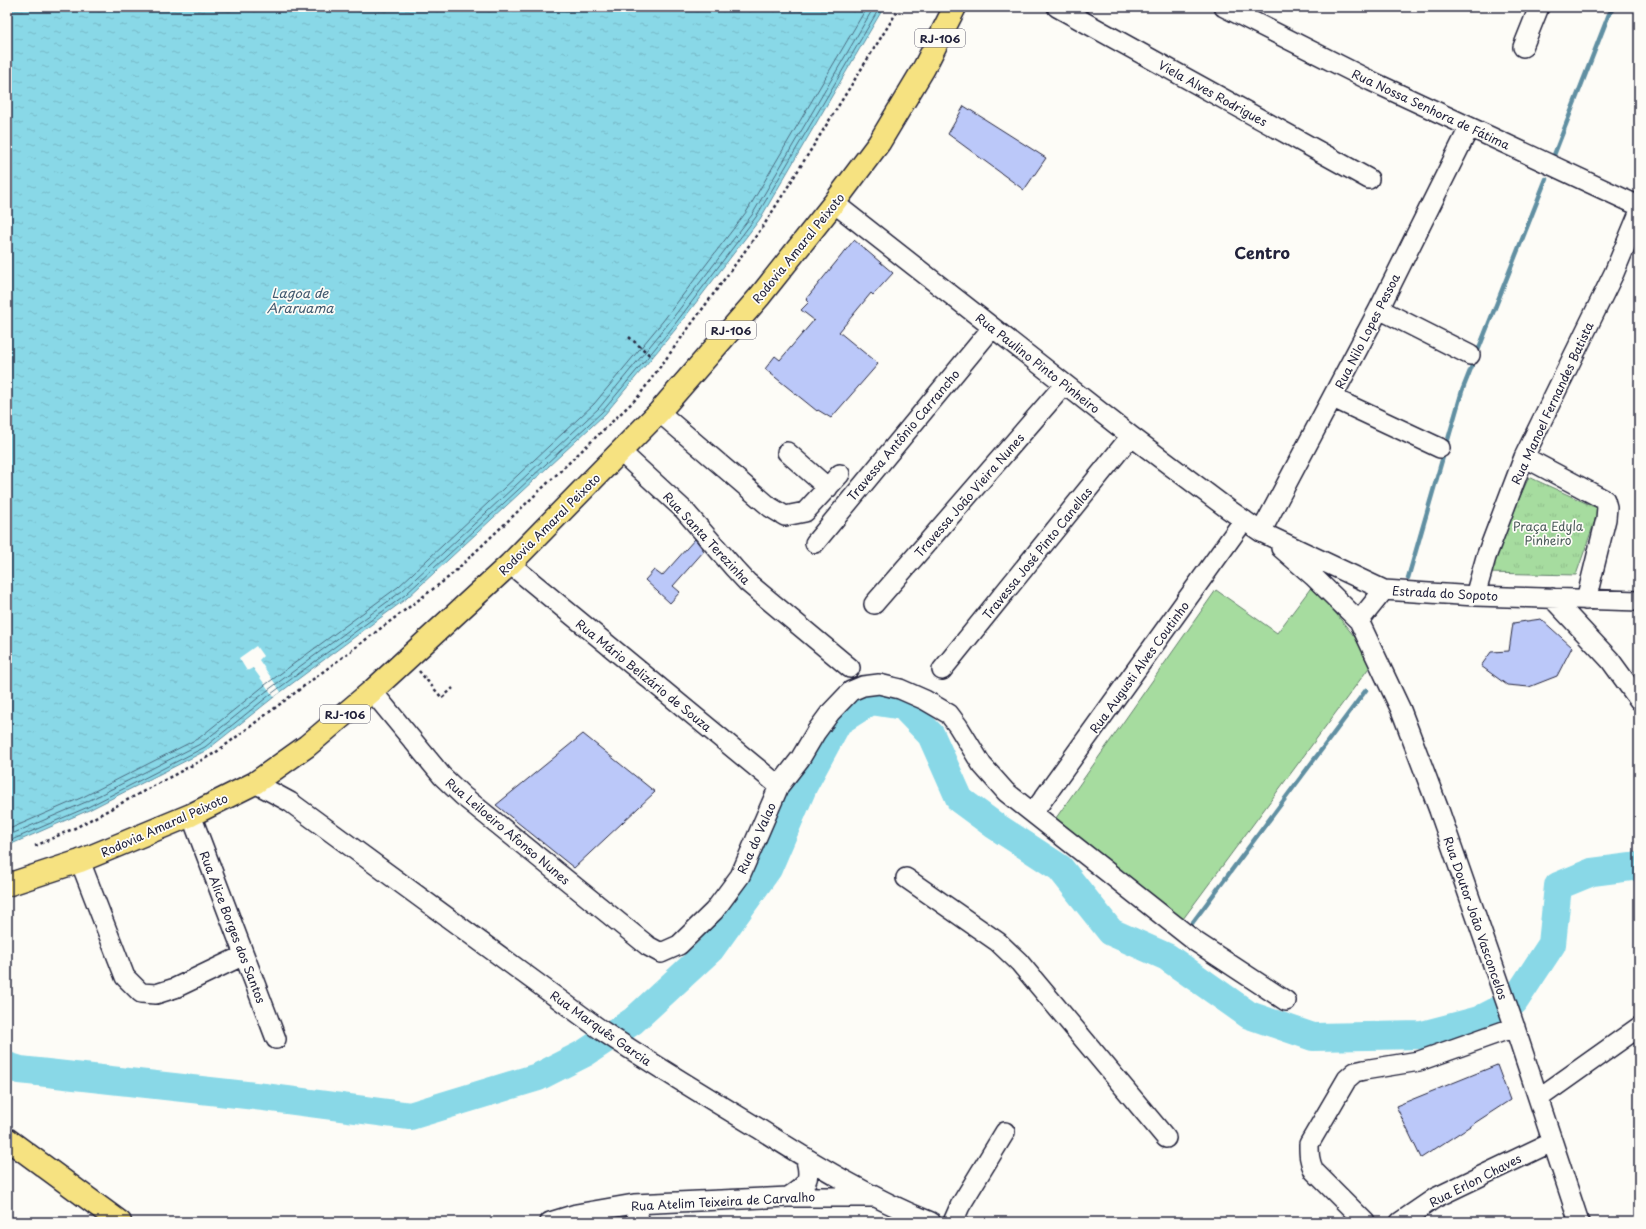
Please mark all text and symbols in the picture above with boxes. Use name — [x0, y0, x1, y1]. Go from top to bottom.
road number: RJ-106 — [915, 29, 965, 47]
street label: Viela Alves Rodrigues — [1155, 56, 1271, 131]
street label: Rua Nossa Senhora de Fátima — [1349, 64, 1513, 154]
street label: Rodovia Amaral Peixoto — [748, 189, 848, 307]
district label: Centro — [1234, 240, 1290, 264]
street label: Rua Nilo Lopes Pessoa — [1330, 270, 1404, 392]
water label: Lagoa de Araruama — [267, 283, 334, 317]
street label: Rua Paulino Pinto Pinheiro — [972, 309, 1104, 417]
street label: Rua Manoel Fernandes Batista — [1506, 318, 1598, 487]
road number: RJ-106 — [706, 321, 756, 339]
street label: Travessa Antônio Carrancho — [842, 365, 964, 505]
street label: Travessa João Vieira Nunes — [910, 429, 1028, 561]
street label: Rodovia Amaral Peixoto — [494, 469, 604, 579]
street label: Travessa José Pinto Canellas — [978, 483, 1096, 623]
street label: Rua Santa Terezinha — [659, 488, 755, 589]
park label: Praça Edyla Pinheiro — [1513, 517, 1584, 549]
street label: Estrada do Sopoto — [1392, 581, 1499, 605]
street label: Rua Augusti Alves Coutinho — [1085, 597, 1193, 737]
street label: Rua Mário Belizário de Souza — [572, 615, 716, 736]
road number: RJ-106 — [320, 705, 370, 723]
street label: Rua Leiloeiro Afonso Nunes — [442, 773, 575, 889]
street label: Rodovia Amaral Peixoto — [97, 789, 231, 861]
street label: Rua do Valao — [732, 799, 780, 877]
street label: Rua Doutor João Vasconcelos — [1440, 834, 1513, 1002]
street label: Rua Alice Borges dos Santos — [196, 848, 270, 1006]
street label: Rua Marquês Garcia — [547, 986, 656, 1070]
street label: Rua Erlon Chaves — [1426, 1149, 1525, 1211]
street label: Rua Atelim Teixeira de Carvalho — [630, 1187, 816, 1215]

